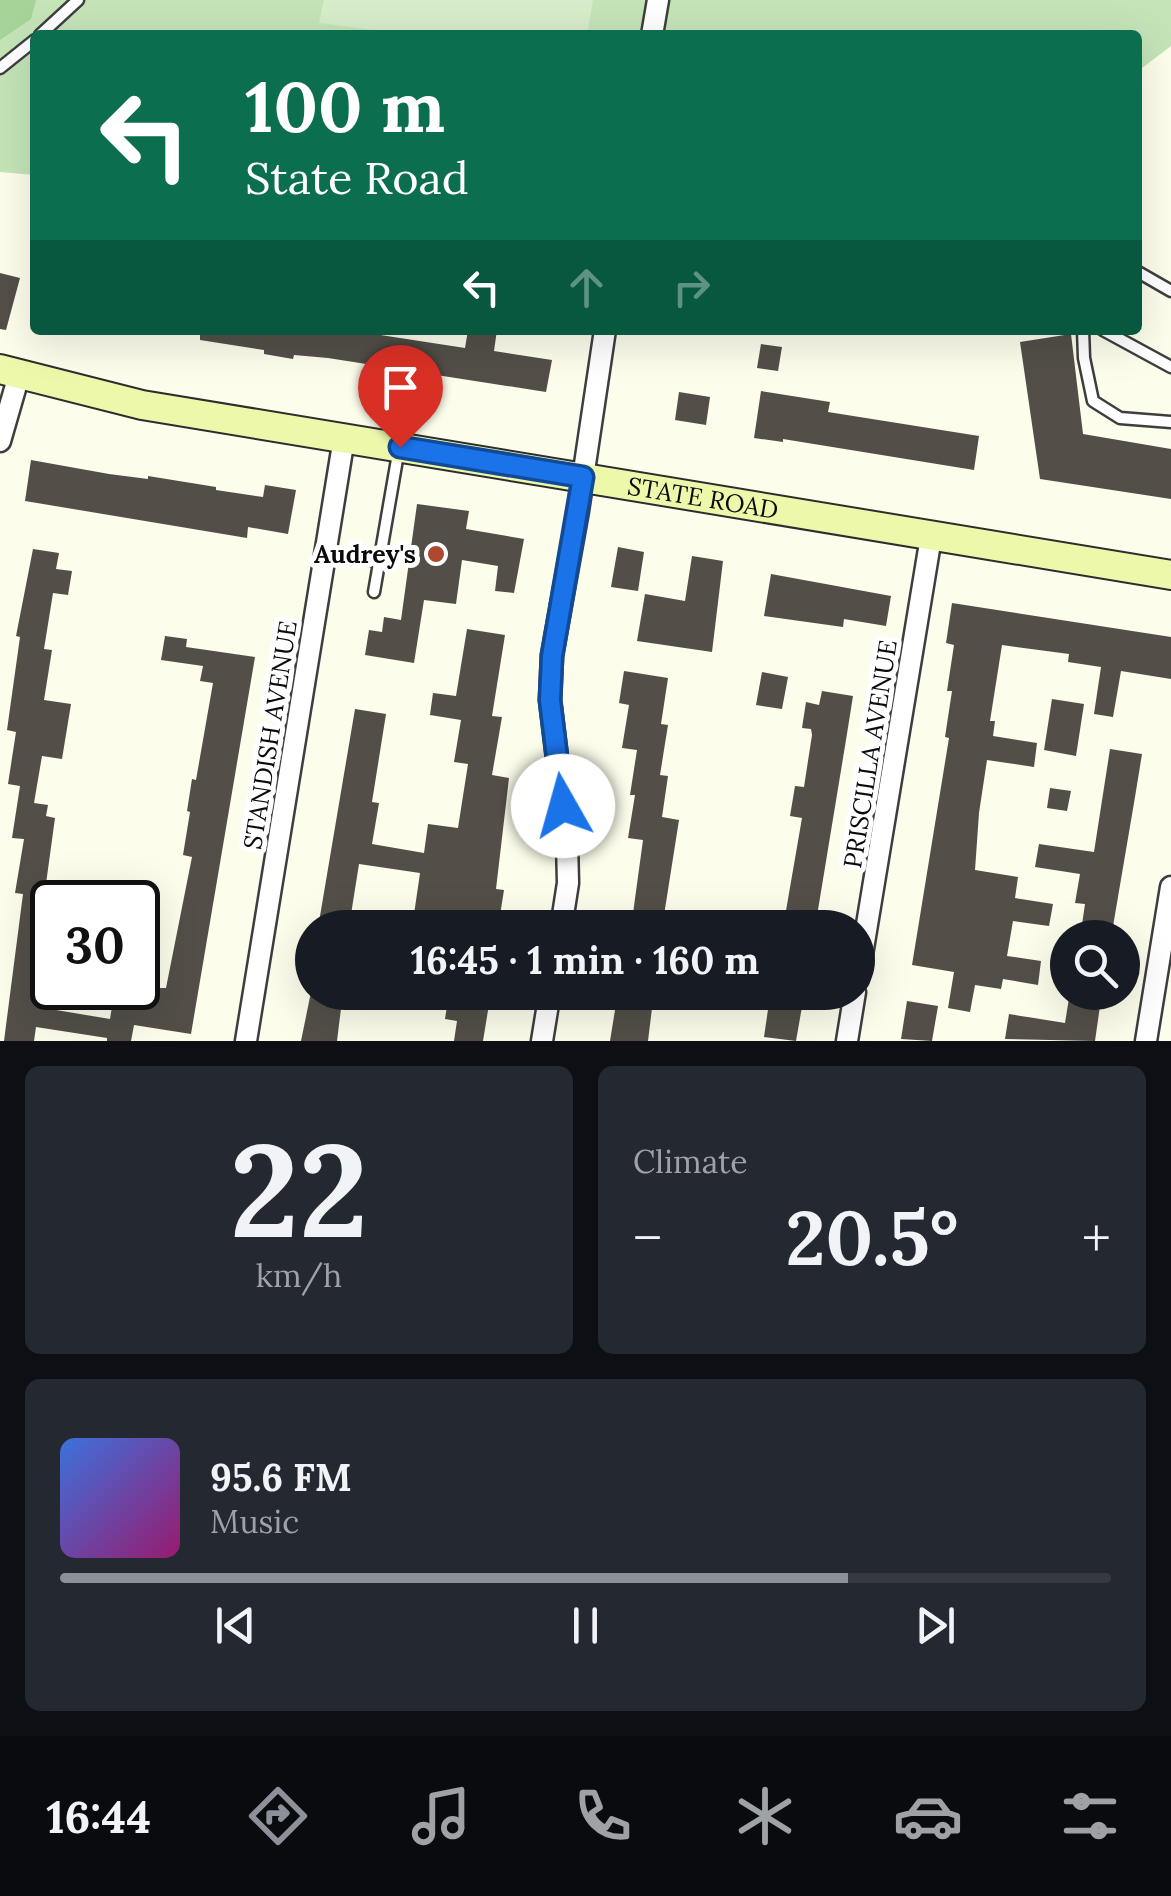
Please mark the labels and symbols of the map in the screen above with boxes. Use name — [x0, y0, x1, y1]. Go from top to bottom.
pin — [358, 345, 443, 448]
street label: STATE ROAD — [625, 469, 781, 526]
place label: Audrey's — [314, 538, 416, 570]
marker: Audrey's — [425, 543, 447, 565]
street label: STANDISH AVENUE — [236, 618, 304, 852]
street label: PRISCILLA AVENUE — [836, 638, 904, 870]
position arrow — [511, 754, 615, 858]
speed limit sign: 30 — [30, 880, 160, 1010]

